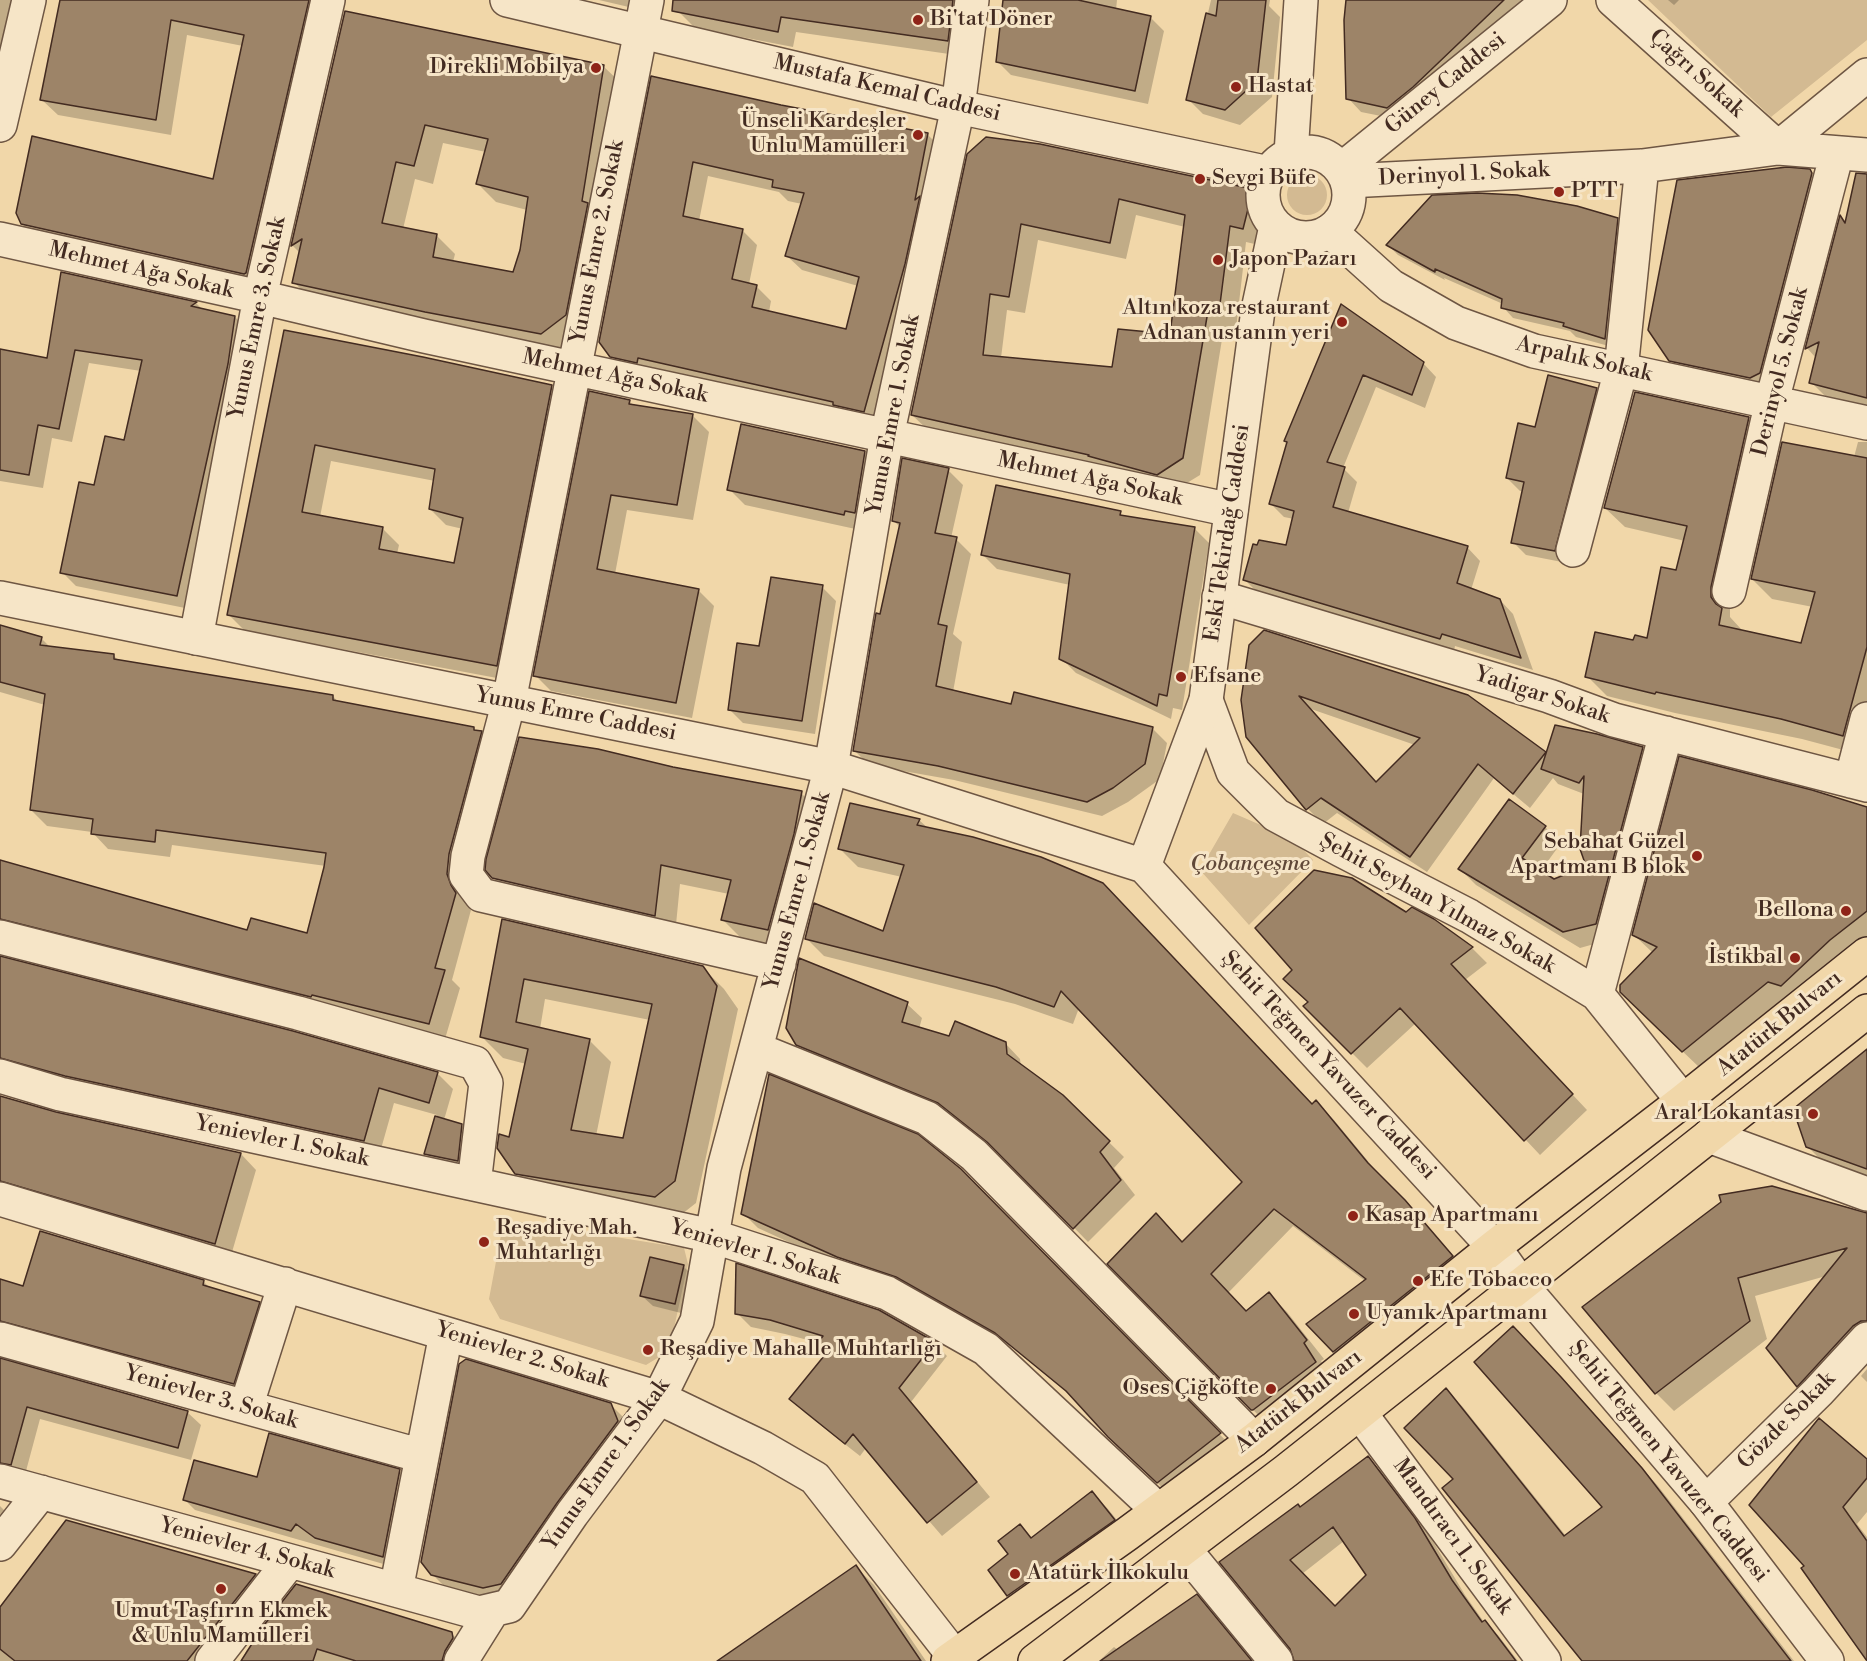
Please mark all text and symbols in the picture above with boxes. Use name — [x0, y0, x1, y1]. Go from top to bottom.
place label: Bi'tat Döner — [930, 7, 1052, 33]
marker: Bi'tat Döner — [911, 13, 925, 27]
street label: Çağrı Sokak — [1643, 24, 1749, 124]
street label: Güney Caddesi — [1380, 27, 1512, 141]
street label: Mustafa Kemal Caddesi — [771, 50, 1003, 128]
place label: Direkli Mobilya — [429, 55, 584, 81]
marker: Direkli Mobilya — [589, 61, 603, 75]
place label: Hastat — [1248, 74, 1314, 100]
marker: Hastat — [1229, 80, 1243, 94]
place label: Ünseli Kardeşler Unlu Mamülleri — [740, 109, 906, 160]
marker: Ünseli Kardeşler Unlu Mamülleri — [911, 128, 925, 142]
street label: Yunus Emre 2. Sokak — [565, 138, 631, 346]
street label: Derinyol 1. Sokak — [1378, 157, 1550, 193]
place label: Sevgi Büfe — [1212, 166, 1316, 192]
marker: Sevgi Büfe — [1193, 172, 1207, 186]
place label: PTT — [1571, 179, 1617, 205]
marker: PTT — [1552, 185, 1566, 199]
street label: Yunus Emre 3. Sokak — [224, 214, 292, 422]
street label: Mehmet Ağa Sokak — [46, 237, 236, 305]
place label: Japon Pazarı — [1230, 247, 1357, 273]
marker: Japon Pazarı — [1211, 253, 1225, 267]
street label: Derinyol 5. Sokak — [1747, 285, 1815, 459]
place label: Altın koza restaurant Adnan ustanın yeri — [1122, 296, 1330, 348]
street label: Yunus Emre 1. Sokak — [862, 312, 926, 518]
marker: Altın koza restaurant Adnan ustanın yeri — [1335, 315, 1349, 329]
street label: Arpalık Sokak — [1513, 332, 1655, 388]
street label: Mehmet Ağa Sokak — [520, 344, 710, 410]
street label: Eski Tekirdağ Caddesi — [1200, 422, 1256, 644]
street label: Mehmet Ağa Sokak — [995, 447, 1185, 513]
street label: Yadigar Sokak — [1471, 662, 1613, 730]
place label: Efsane — [1193, 664, 1261, 690]
marker: Efsane — [1174, 670, 1188, 684]
street label: Yunus Emre Caddesi — [473, 683, 679, 747]
street label: Yunus Emre 1. Sokak — [759, 789, 837, 993]
street label: Şehit Seyhan Yılmaz Sokak — [1314, 828, 1560, 980]
place label: Sebahat Güzel Apartmanı B blok — [1510, 830, 1685, 882]
marker: Sebahat Güzel Apartmanı B blok — [1690, 849, 1704, 863]
park label: Çobançeşme — [1190, 852, 1310, 878]
place label: Bellona — [1758, 898, 1834, 924]
marker: Bellona — [1839, 904, 1853, 918]
place label: İstikbal — [1708, 945, 1783, 971]
street label: Şehit Teğmen Yavuzer Caddesi — [1215, 946, 1441, 1186]
marker: İstikbal — [1788, 951, 1802, 965]
street label: Atatürk Bulvarı — [1712, 965, 1848, 1083]
place label: Aral Lokantası — [1655, 1101, 1801, 1127]
marker: Aral Lokantası — [1806, 1107, 1820, 1121]
street label: Yenievler 1. Sokak — [193, 1111, 371, 1173]
place label: Kasap Apartmanı — [1365, 1203, 1539, 1229]
marker: Kasap Apartmanı — [1346, 1209, 1360, 1223]
street label: Yenievler 1. Sokak — [666, 1214, 844, 1292]
place label: Reşadiye Mah. Muhtarlığı — [496, 1216, 637, 1268]
marker: Reşadiye Mah. Muhtarlığı — [477, 1235, 491, 1249]
place label: Efe Tobacco — [1430, 1268, 1552, 1294]
marker: Efe Tobacco — [1411, 1274, 1425, 1288]
place label: Uyanık Apartmanı — [1366, 1301, 1548, 1327]
marker: Uyanık Apartmanı — [1347, 1307, 1361, 1321]
street label: Yenievler 2. Sokak — [432, 1317, 612, 1395]
street label: Şehit Teğmen Yavuzer Caddesi — [1562, 1336, 1774, 1588]
place label: Reşadiye Mahalle Muhtarlığı — [660, 1337, 942, 1363]
marker: Reşadiye Mahalle Muhtarlığı — [641, 1343, 655, 1357]
street label: Atatürk Bulvarı — [1230, 1344, 1368, 1460]
street label: Yenievler 3. Sokak — [121, 1361, 301, 1435]
street label: Gözde Sokak — [1733, 1367, 1841, 1475]
street label: Yunus Emre 1. Sokak — [538, 1374, 676, 1556]
place label: Oses Çiğköfte — [1122, 1376, 1259, 1402]
marker: Oses Çiğköfte — [1264, 1382, 1278, 1396]
street label: Mandıracı 1. Sokak — [1387, 1454, 1517, 1620]
street label: Yenievler 4. Sokak — [156, 1513, 338, 1585]
place label: Atatürk İlkokulu — [1027, 1561, 1189, 1587]
marker: Atatürk İlkokulu — [1008, 1567, 1022, 1581]
marker: Umut Taşfırın Ekmek & Unlu Mamülleri — [214, 1582, 228, 1596]
place label: Umut Taşfırın Ekmek & Unlu Mamülleri — [115, 1599, 327, 1651]

